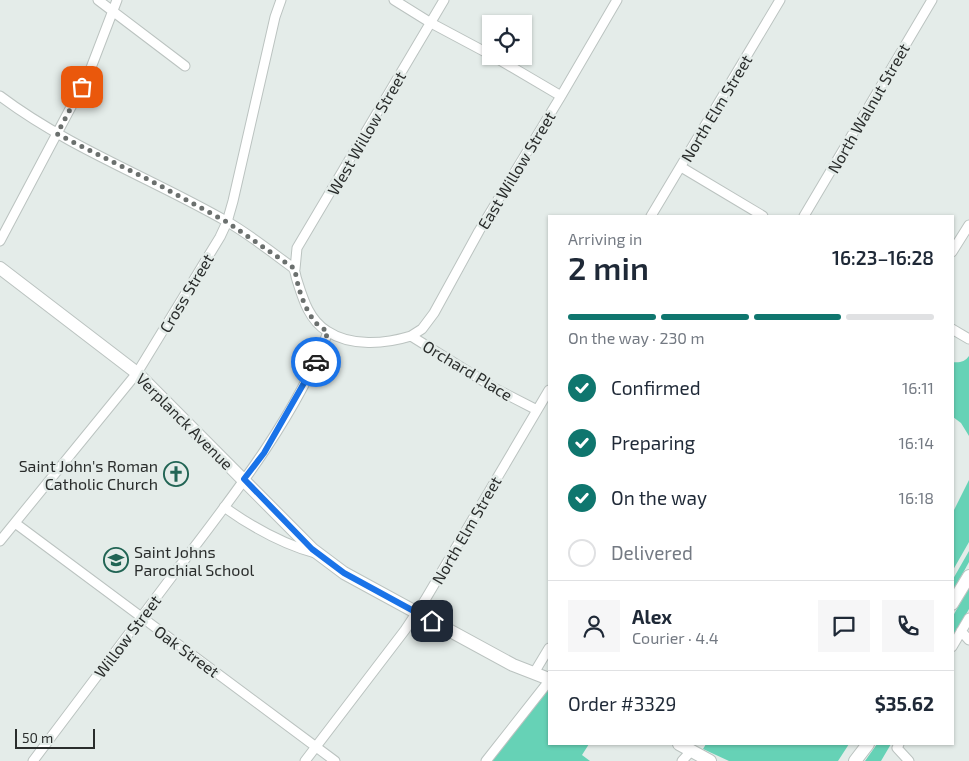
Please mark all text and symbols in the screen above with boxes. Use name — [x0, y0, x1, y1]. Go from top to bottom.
map controls — [482, 15, 532, 65]
button: locate — [482, 15, 532, 65]
street label: North Walnut Street — [823, 40, 913, 176]
street label: North Elm Street — [677, 51, 755, 165]
pin — [61, 66, 103, 108]
street label: West Willow Street — [323, 68, 409, 198]
icon: bag — [68, 73, 96, 101]
street label: East Willow Street — [473, 108, 559, 232]
text: Arriving in — [568, 229, 642, 248]
text: 16:23–16:28 — [832, 246, 934, 269]
text: 2 min — [568, 248, 649, 286]
street label: Cross Street — [155, 250, 217, 336]
text: On the way · 230 m — [568, 328, 705, 347]
street label: Orchard Place — [420, 336, 516, 404]
courier — [291, 337, 341, 387]
icon: car — [302, 348, 330, 376]
street label: Verplanck Avenue — [133, 369, 237, 473]
icon: check — [568, 374, 596, 402]
text: Confirmed — [611, 376, 701, 399]
text: 16:11 — [902, 378, 934, 397]
icon: check — [568, 429, 596, 457]
text: Preparing — [611, 431, 695, 454]
text: 16:14 — [898, 433, 934, 452]
place label: Saint John's Roman Catholic Church — [19, 456, 158, 493]
church icon: Saint John's Roman Catholic Church — [163, 461, 189, 487]
street label: North Elm Street — [427, 473, 505, 587]
icon: check — [568, 484, 596, 512]
text: On the way — [611, 486, 707, 509]
text: 16:18 — [899, 488, 934, 507]
text: Delivered — [611, 541, 693, 564]
place label: Saint Johns Parochial School — [134, 542, 255, 579]
school or university icon: Saint Johns Parochial School — [103, 547, 129, 573]
street label: Willow Street — [90, 591, 164, 681]
pin — [411, 600, 453, 642]
button: person — [568, 600, 620, 652]
button: chat — [818, 600, 870, 652]
button: phone — [882, 600, 934, 652]
text: Alex — [632, 605, 672, 628]
icon: home — [418, 607, 446, 635]
street label: Oak Street — [151, 621, 223, 681]
text: Courier · 4.4 — [632, 628, 719, 647]
text: Order #3329 — [568, 692, 676, 715]
text: $35.62 — [875, 692, 934, 715]
scale bar — [15, 726, 95, 749]
text: 50 m — [22, 729, 53, 746]

